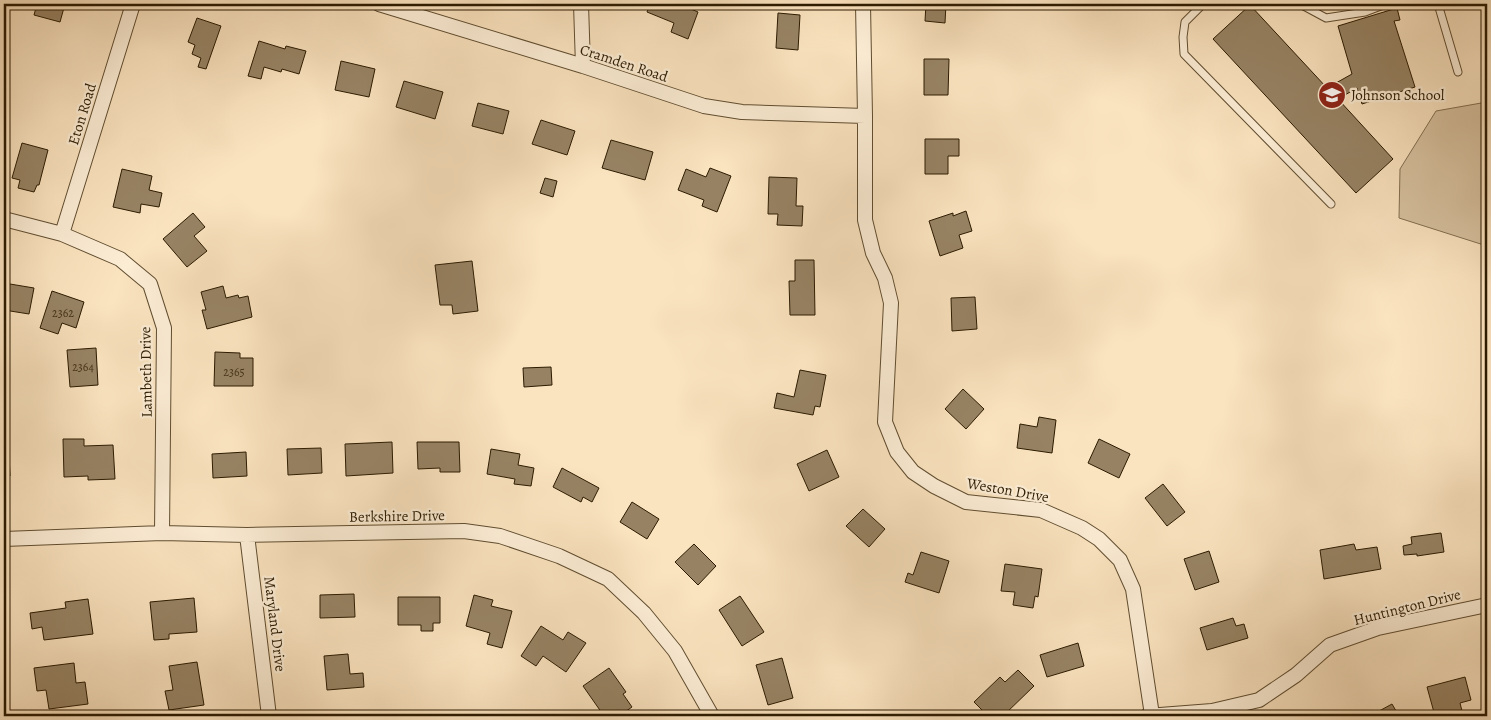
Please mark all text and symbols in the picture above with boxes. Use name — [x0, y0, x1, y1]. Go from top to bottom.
street label: Cramden Road — [577, 39, 671, 87]
street label: Eton Road — [63, 80, 101, 147]
school or university icon: Johnson School — [1317, 80, 1347, 110]
place label: Johnson School — [1351, 85, 1445, 105]
house number: 2362 — [52, 305, 74, 321]
street label: Lambeth Drive — [135, 326, 157, 418]
house number: 2364 — [72, 359, 94, 375]
house number: 2365 — [223, 364, 245, 380]
street label: Weston Drive — [964, 473, 1051, 507]
street label: Berkshire Drive — [349, 505, 445, 527]
street label: Maryland Drive — [259, 575, 291, 673]
street label: Huntington Drive — [1351, 584, 1463, 630]

